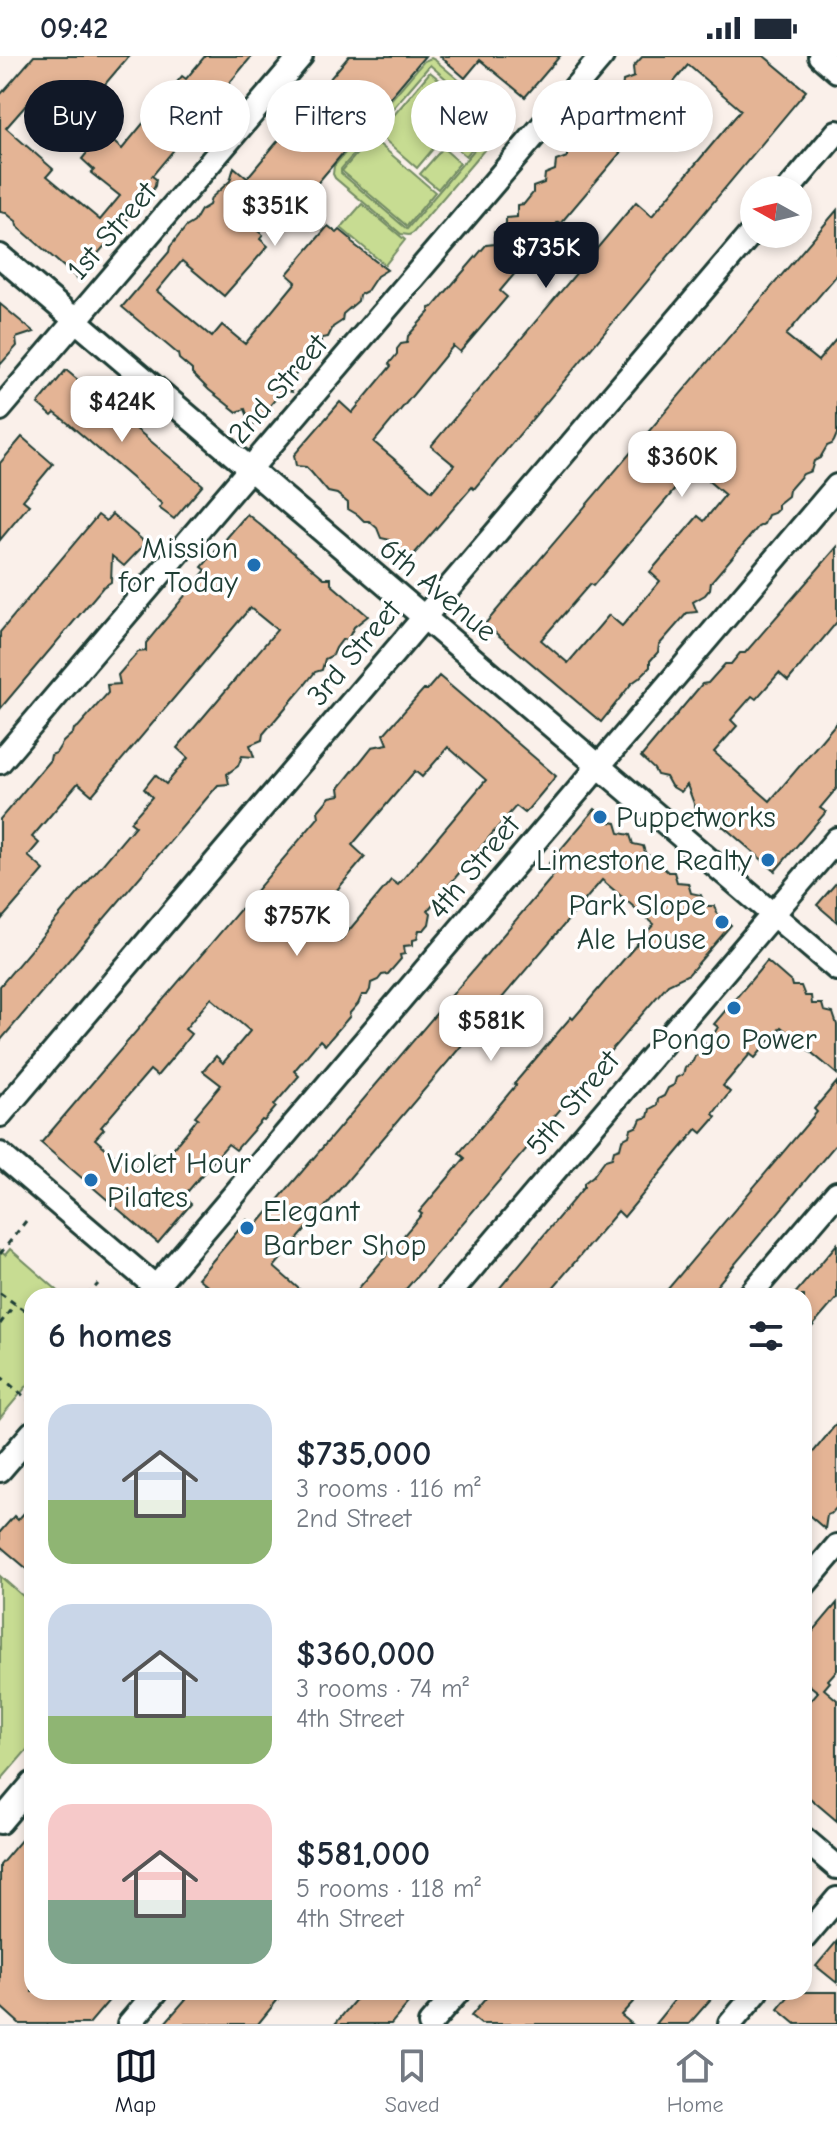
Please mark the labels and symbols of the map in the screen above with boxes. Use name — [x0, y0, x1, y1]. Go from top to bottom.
street label: 1st Street — [60, 174, 165, 287]
north arrow — [740, 176, 812, 248]
pin: $351K — [219, 180, 331, 248]
pin: $735K — [490, 222, 602, 290]
street label: 2nd Street — [221, 326, 336, 451]
pin: $424K — [66, 376, 178, 444]
pin: $360K — [626, 431, 738, 499]
place label: Mission for Today — [118, 531, 239, 600]
street label: 6th Avenue — [372, 531, 504, 649]
marker: Mission for Today — [245, 556, 263, 574]
street label: 3rd Street — [300, 592, 409, 713]
place label: Puppetworks — [616, 800, 776, 835]
street label: 4th Street — [421, 807, 528, 926]
marker: Puppetworks — [591, 808, 609, 826]
place label: Limestone Realty — [536, 843, 753, 878]
marker: Limestone Realty — [759, 851, 777, 869]
place label: Park Slope Ale House — [569, 888, 706, 957]
pin: $757K — [241, 890, 353, 958]
marker: Park Slope Ale House — [713, 913, 731, 931]
pin: $581K — [435, 995, 547, 1063]
marker: Pongo Power — [725, 999, 743, 1017]
place label: Pongo Power — [651, 1022, 817, 1057]
street label: 5th Street — [519, 1042, 628, 1163]
place label: Violet Hour Pilates — [107, 1146, 251, 1215]
marker: Violet Hour Pilates — [82, 1171, 100, 1189]
place label: Elegant Barber Shop — [263, 1194, 426, 1263]
marker: Elegant Barber Shop — [238, 1219, 256, 1237]

